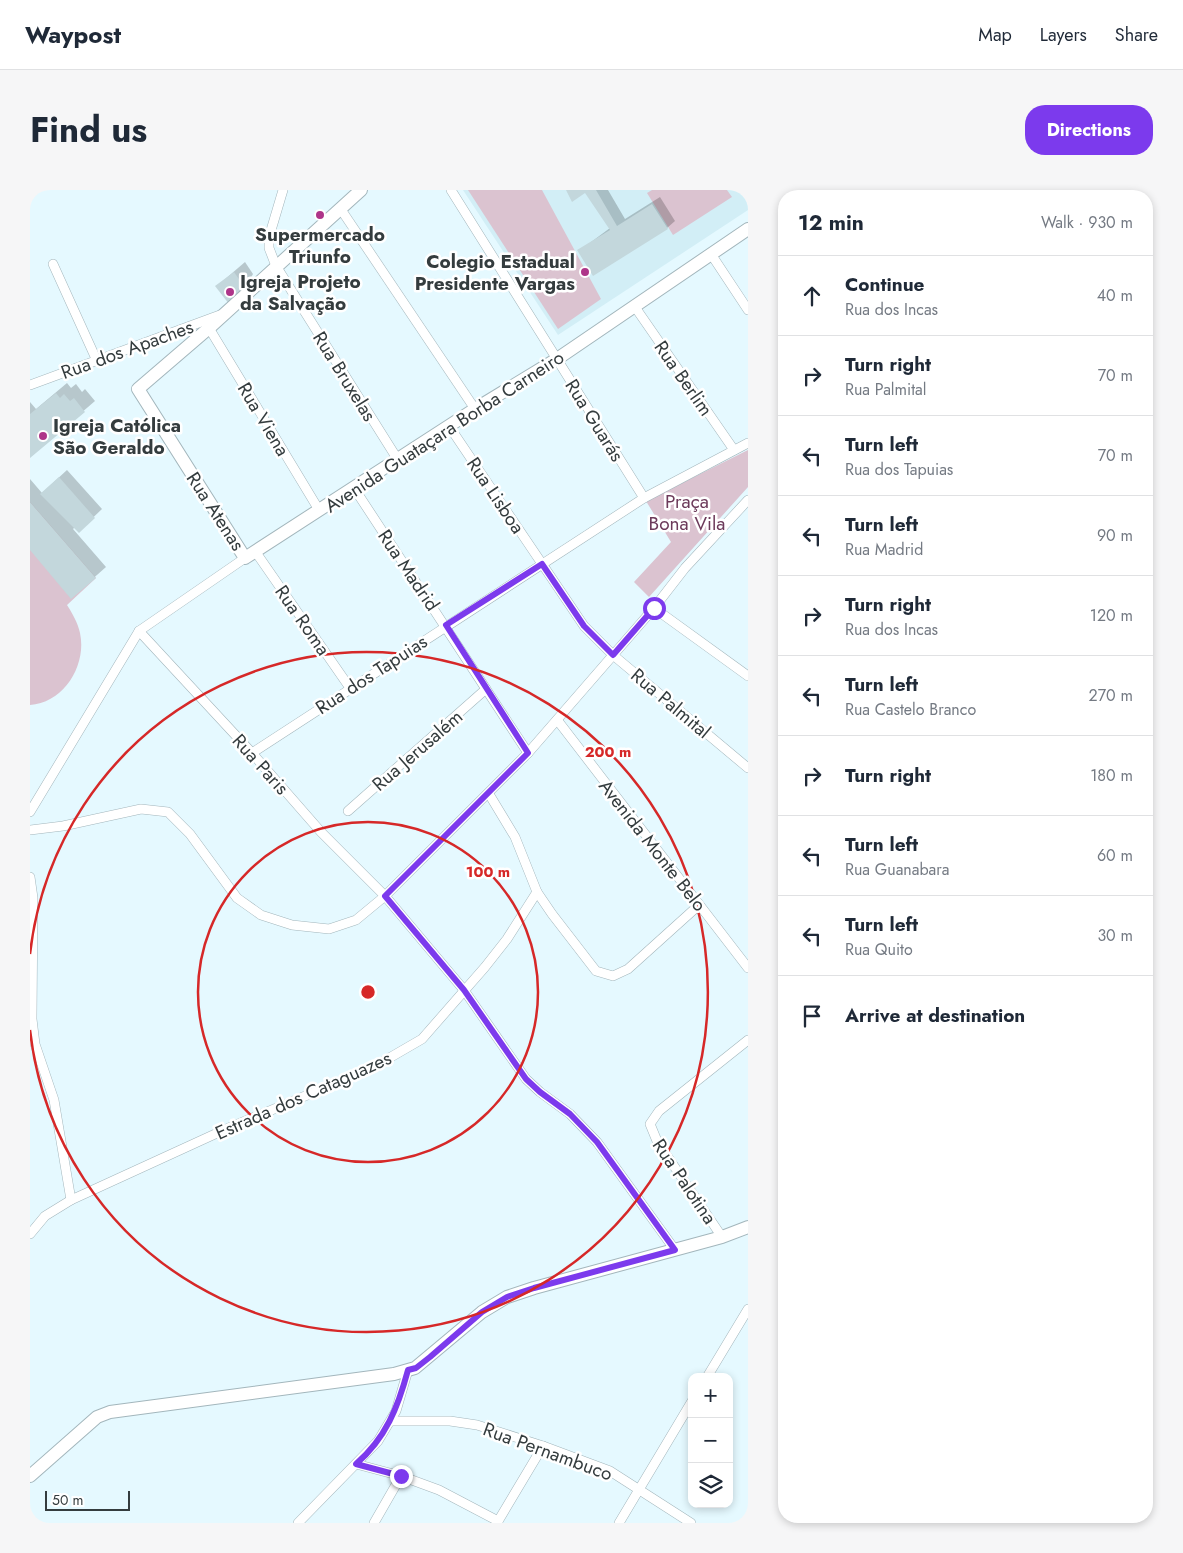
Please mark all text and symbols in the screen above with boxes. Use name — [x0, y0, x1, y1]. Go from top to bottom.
text: Waypost — [25, 17, 121, 52]
text: Map — [978, 22, 1012, 48]
text: Layers — [1040, 22, 1087, 48]
text: Share — [1115, 22, 1158, 48]
text: Find us — [30, 105, 147, 155]
button: Directions — [1025, 105, 1153, 155]
text: 12 min — [798, 208, 864, 238]
marker: Supermercado Triunfo — [314, 209, 326, 221]
text: Walk · 930 m — [1041, 211, 1133, 234]
place label: Supermercado Triunfo — [255, 221, 385, 270]
place label: Colegio Estadual Presidente Vargas — [415, 248, 575, 297]
marker: Colegio Estadual Presidente Vargas — [579, 266, 591, 278]
place label: Igreja Projeto da Salvação — [240, 268, 361, 317]
text: Continue — [845, 271, 924, 298]
icon: ahead — [798, 282, 826, 310]
text: 40 m — [1097, 284, 1133, 307]
marker: Igreja Projeto da Salvação — [224, 286, 236, 298]
text: Rua dos Incas — [845, 298, 938, 321]
street label: Rua dos Apaches — [57, 313, 197, 386]
street label: Rua Bruxelas — [306, 326, 383, 427]
street label: Rua Berlim — [648, 335, 719, 421]
street label: Avenida Guataçara Borba Carneiro — [319, 344, 569, 519]
text: Turn right — [845, 351, 931, 378]
icon: right — [798, 362, 826, 390]
text: 70 m — [1098, 364, 1133, 387]
street label: Rua Guarás — [559, 374, 631, 467]
street label: Rua Viena — [231, 377, 296, 461]
text: Rua Palmital — [845, 378, 926, 401]
place label: Igreja Católica São Geraldo — [53, 412, 181, 461]
marker: Igreja Católica São Geraldo — [37, 430, 49, 442]
text: Turn left — [845, 431, 918, 458]
icon: left — [798, 442, 826, 470]
text: 70 m — [1098, 444, 1133, 467]
street label: Rua Lisboa — [460, 452, 531, 539]
text: Rua dos Tapuias — [845, 458, 953, 481]
street label: Rua Atenas — [180, 467, 251, 556]
park label: Praça Bona Vila — [649, 488, 725, 537]
text: Turn left — [845, 511, 918, 538]
icon: left — [798, 522, 826, 550]
street label: Rua Madrid — [371, 524, 446, 616]
text: 90 m — [1097, 524, 1133, 547]
text: Rua Madrid — [845, 538, 923, 561]
street label: Rua Roma — [268, 580, 337, 661]
text: Turn right — [845, 591, 931, 618]
route start — [643, 597, 666, 620]
icon: right — [798, 602, 826, 630]
text: 120 m — [1090, 604, 1133, 627]
text: Rua dos Incas — [845, 618, 938, 641]
street label: Rua dos Tapuias — [310, 628, 433, 721]
street label: Rua Palmital — [625, 662, 716, 745]
text: Turn left — [845, 671, 918, 698]
icon: left — [798, 682, 826, 710]
text: 270 m — [1089, 684, 1133, 707]
text: Rua Castelo Branco — [845, 698, 976, 721]
street label: Rua Jerusalém — [366, 703, 468, 797]
street label: Rua Paris — [226, 728, 295, 801]
text: 200 m — [585, 741, 631, 763]
icon: right — [798, 762, 826, 790]
text: Turn right — [845, 762, 931, 789]
text: 180 m — [1090, 764, 1133, 787]
street label: Avenida Monte Belo — [592, 774, 713, 917]
text: Turn left — [845, 831, 918, 858]
icon: left — [798, 842, 826, 870]
text: 60 m — [1097, 844, 1133, 867]
text: Rua Guanabara — [845, 858, 949, 881]
text: 100 m — [466, 861, 510, 883]
text: Turn left — [845, 911, 918, 938]
icon: left — [798, 922, 826, 950]
text: 30 m — [1097, 924, 1133, 947]
text: Rua Quito — [845, 938, 913, 961]
centre of rings — [359, 983, 377, 1001]
icon: arrive — [798, 1002, 826, 1030]
text: Arrive at destination — [845, 1002, 1025, 1029]
street label: Estrada dos Cataguazes — [211, 1044, 396, 1146]
street label: Rua Palotina — [646, 1133, 723, 1229]
map controls — [688, 1373, 733, 1508]
button: + — [688, 1373, 733, 1418]
street label: Rua Pernambuco — [479, 1416, 616, 1487]
button: − — [688, 1418, 733, 1463]
button: layers — [688, 1463, 733, 1508]
route end — [390, 1465, 413, 1488]
scale bar — [45, 1488, 130, 1511]
text: 50 m — [52, 1490, 83, 1510]

